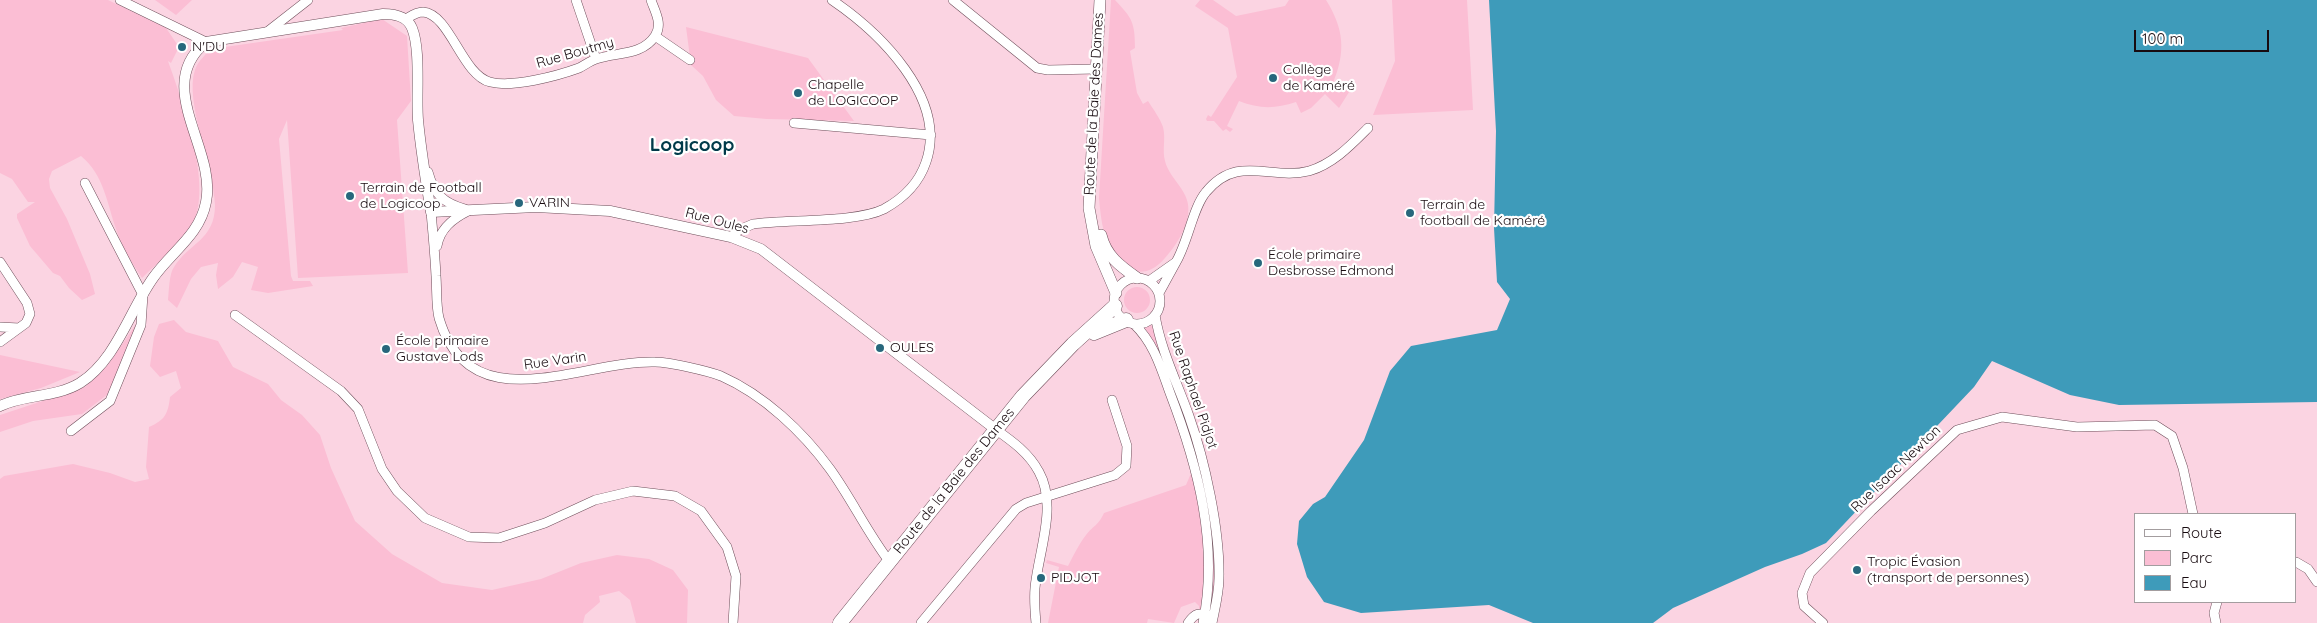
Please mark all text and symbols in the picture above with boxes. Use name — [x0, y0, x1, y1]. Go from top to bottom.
street label: Route de la Baie des Dames — [1081, 12, 1107, 196]
scale bar — [2137, 20, 2272, 52]
text: 100 m — [2142, 29, 2183, 48]
street label: Rue Boutmy — [534, 34, 616, 72]
place label: N'DU — [192, 39, 225, 55]
marker: N'DU — [176, 41, 188, 53]
place label: Collège de Kaméré — [1283, 62, 1355, 94]
marker: Collège de Kaméré — [1267, 72, 1279, 84]
place label: Chapelle de LOGICOOP — [808, 77, 898, 110]
marker: Chapelle de LOGICOOP — [792, 87, 804, 99]
district label: Logicoop — [650, 134, 734, 156]
place label: Terrain de Football de Logicoop — [360, 180, 482, 212]
marker: Terrain de Football de Logicoop — [344, 190, 356, 202]
place label: VARIN — [529, 195, 570, 211]
marker: VARIN — [513, 197, 525, 209]
place label: Terrain de football de Kaméré — [1420, 197, 1545, 230]
street label: Rue Oules — [683, 204, 751, 238]
marker: Terrain de football de Kaméré — [1404, 207, 1416, 219]
place label: École primaire Desbrosse Edmond — [1268, 247, 1394, 280]
marker: École primaire Desbrosse Edmond — [1252, 257, 1264, 269]
street label: Rue Raphael Pidjot — [1165, 329, 1221, 451]
place label: École primaire Gustave Lods — [396, 333, 489, 366]
place label: OULES — [890, 340, 934, 356]
marker: OULES — [874, 342, 886, 354]
marker: École primaire Gustave Lods — [380, 343, 392, 355]
street label: Rue Varin — [523, 348, 587, 374]
street label: Route de la Baie des Dames — [890, 405, 1018, 557]
street label: Rue Isaac Newton — [1848, 422, 1944, 516]
legend — [2134, 513, 2297, 603]
text: Route — [2181, 523, 2222, 542]
text: Parc — [2181, 548, 2212, 567]
place label: Tropic Évasion (transport de personnes) — [1867, 554, 2029, 586]
marker: Tropic Évasion (transport de personnes) — [1851, 564, 1863, 576]
place label: PIDJOT — [1051, 570, 1100, 586]
marker: PIDJOT — [1035, 572, 1047, 584]
text: Eau — [2181, 573, 2207, 592]

